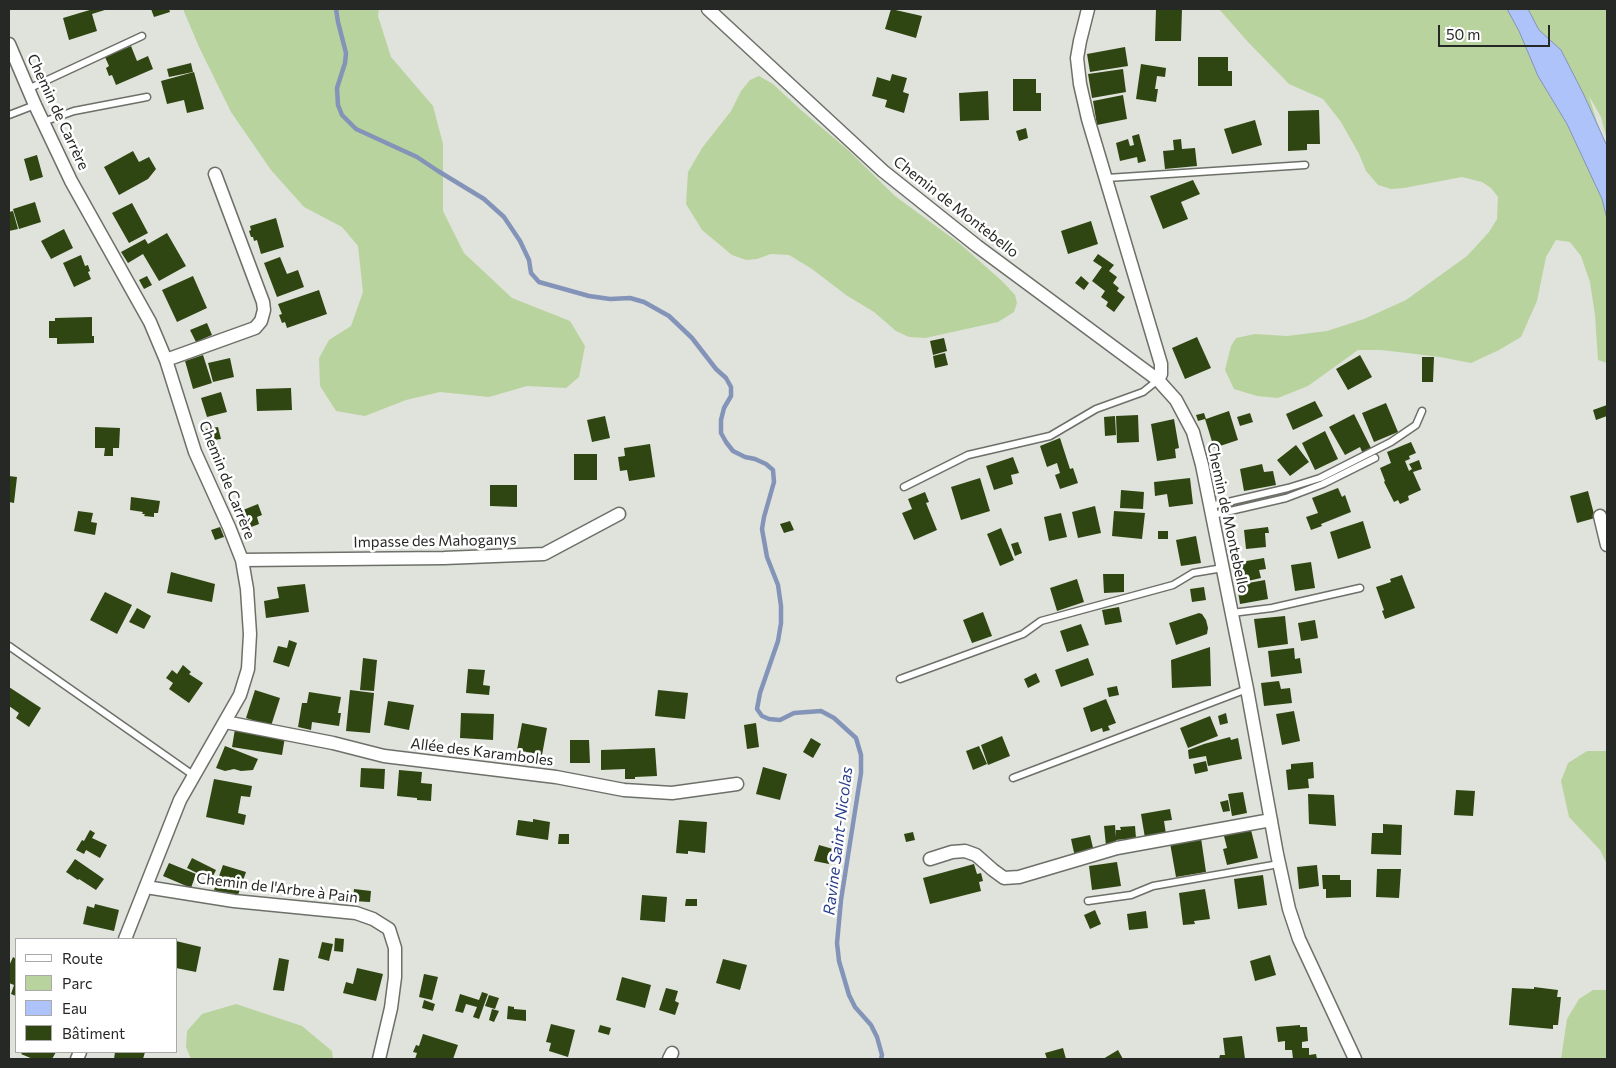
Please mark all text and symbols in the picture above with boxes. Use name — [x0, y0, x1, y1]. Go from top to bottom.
scale bar — [1441, 15, 1554, 47]
text: 50 m — [1446, 25, 1480, 43]
street label: Chemin de Carrère — [23, 51, 93, 173]
street label: Chemin de Montebello — [890, 153, 1022, 261]
street label: Chemin de Carrère — [195, 418, 259, 542]
street label: Chemin de Montebello — [1203, 441, 1253, 595]
street label: Impasse des Mahoganys — [353, 531, 517, 551]
street label: Allée des Karamboles — [409, 734, 555, 770]
water label: Ravine Saint-Nicolas — [819, 766, 857, 916]
street label: Chemin de l'Arbre à Pain — [195, 869, 359, 907]
legend — [15, 938, 178, 1053]
text: Route — [62, 949, 103, 967]
text: Parc — [62, 974, 92, 992]
text: Eau — [62, 999, 87, 1017]
text: Bâtiment — [62, 1024, 125, 1042]

